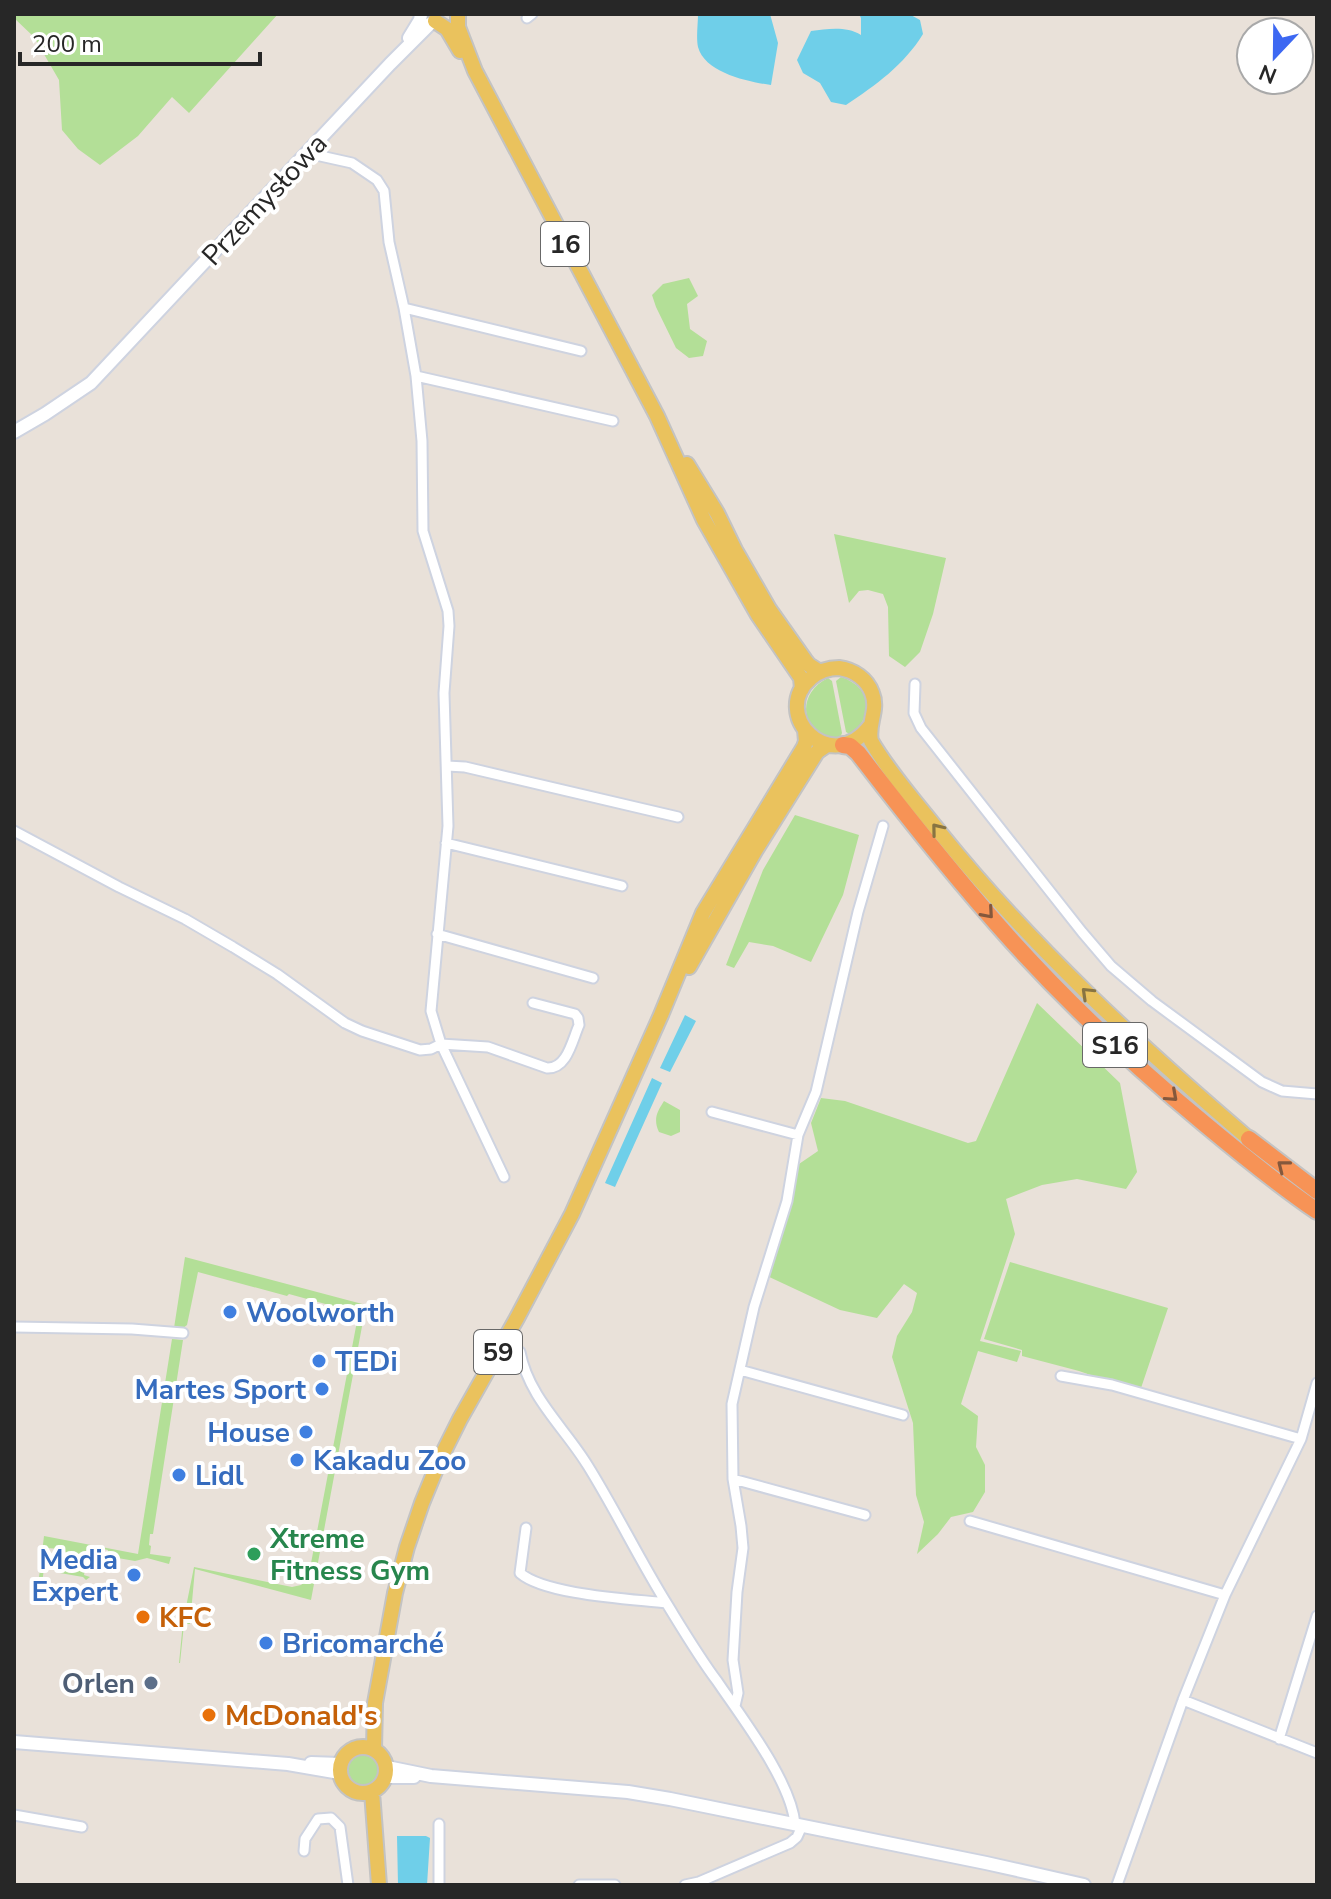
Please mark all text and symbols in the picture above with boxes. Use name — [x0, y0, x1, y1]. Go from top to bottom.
scale bar — [20, 16, 260, 66]
north arrow — [1235, 16, 1315, 96]
text: 200 m — [32, 28, 102, 60]
text: N — [1255, 57, 1281, 91]
street label: Przemysłowa — [193, 125, 336, 274]
road number: 16 — [541, 222, 589, 266]
one-way arrow — [932, 823, 947, 838]
one-way arrow — [978, 904, 993, 919]
one-way arrow — [1082, 988, 1096, 1002]
road number: S16 — [1083, 1023, 1147, 1067]
one-way arrow — [1163, 1087, 1178, 1101]
one-way arrow — [1277, 1161, 1292, 1175]
place label: Woolworth — [246, 1294, 395, 1332]
marker: Woolworth — [221, 1303, 239, 1321]
road number: 59 — [474, 1330, 522, 1374]
place label: TEDi — [335, 1343, 398, 1381]
marker: TEDi — [310, 1352, 328, 1370]
place label: Martes Sport — [134, 1371, 306, 1409]
marker: Martes Sport — [313, 1380, 331, 1398]
place label: House — [207, 1414, 290, 1452]
marker: House — [297, 1423, 315, 1441]
place label: Kakadu Zoo — [313, 1442, 466, 1480]
marker: Kakadu Zoo — [288, 1451, 306, 1469]
place label: Lidl — [195, 1457, 244, 1495]
marker: Lidl — [170, 1466, 188, 1484]
place label: Xtreme Fitness Gym — [269, 1520, 430, 1590]
place label: Media Expert — [32, 1541, 118, 1611]
marker: Xtreme Fitness Gym — [245, 1545, 263, 1563]
marker: Media Expert — [125, 1566, 143, 1584]
place label: KFC — [159, 1599, 212, 1637]
marker: KFC — [134, 1608, 152, 1626]
place label: Bricomarché — [282, 1625, 444, 1663]
marker: Bricomarché — [257, 1634, 275, 1652]
place label: Orlen — [62, 1665, 135, 1703]
marker: Orlen — [142, 1674, 160, 1692]
place label: McDonald's — [225, 1697, 378, 1735]
marker: McDonald's — [200, 1706, 218, 1724]

